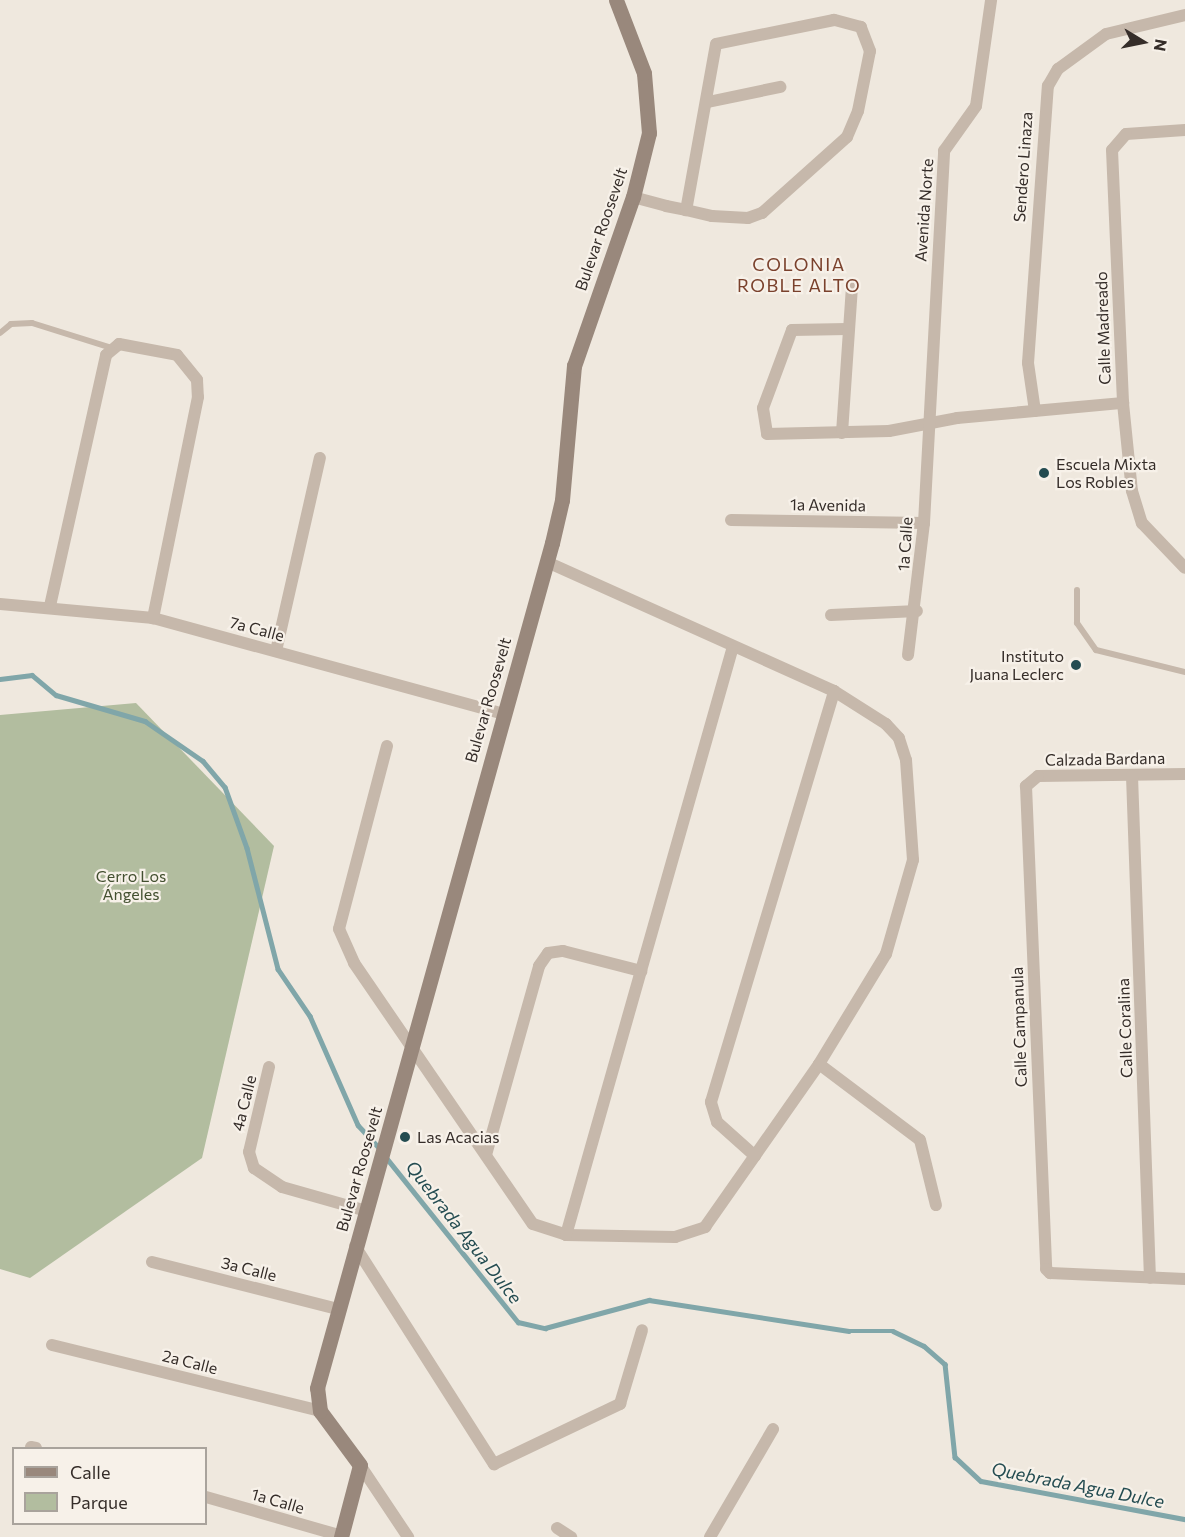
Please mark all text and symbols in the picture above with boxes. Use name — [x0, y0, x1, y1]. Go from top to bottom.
north arrow — [1113, 12, 1173, 72]
text: N — [1151, 38, 1172, 53]
street label: Sendero Linaza — [1010, 111, 1036, 223]
street label: Avenida Norte — [911, 158, 937, 262]
street label: Bulevar Roosevelt — [571, 165, 631, 293]
district label: COLONIA ROBLE ALTO — [737, 254, 861, 296]
street label: Calle Madreado — [1091, 271, 1115, 385]
place label: Escuela Mixta Los Robles — [1056, 454, 1156, 492]
marker: Escuela Mixta Los Robles — [1037, 466, 1051, 480]
street label: 1a Avenida — [790, 495, 866, 515]
street label: 1a Calle — [894, 516, 916, 572]
street label: 7a Calle — [228, 613, 286, 645]
street label: Bulevar Roosevelt — [461, 635, 515, 765]
place label: Instituto Juana Leclerc — [969, 646, 1064, 684]
marker: Instituto Juana Leclerc — [1069, 658, 1083, 672]
street label: Calzada Bardana — [1045, 748, 1165, 770]
park label: Cerro Los Ángeles — [96, 866, 166, 904]
street label: Calle Campanula — [1007, 966, 1031, 1088]
street label: Calle Coralina — [1114, 978, 1136, 1078]
street label: 4a Calle — [228, 1073, 260, 1133]
street label: Bulevar Roosevelt — [332, 1104, 386, 1234]
place label: Las Acacias — [417, 1127, 500, 1147]
marker: Las Acacias — [398, 1130, 412, 1144]
water label: Quebrada Agua Dulce — [401, 1156, 527, 1308]
street label: 3a Calle — [219, 1253, 279, 1285]
street label: 2a Calle — [160, 1346, 220, 1378]
legend — [12, 1447, 207, 1525]
water label: Quebrada Agua Dulce — [990, 1458, 1166, 1512]
text: Calle — [70, 1461, 110, 1483]
street label: 1a Calle — [249, 1484, 307, 1518]
text: Parque — [70, 1491, 128, 1513]

